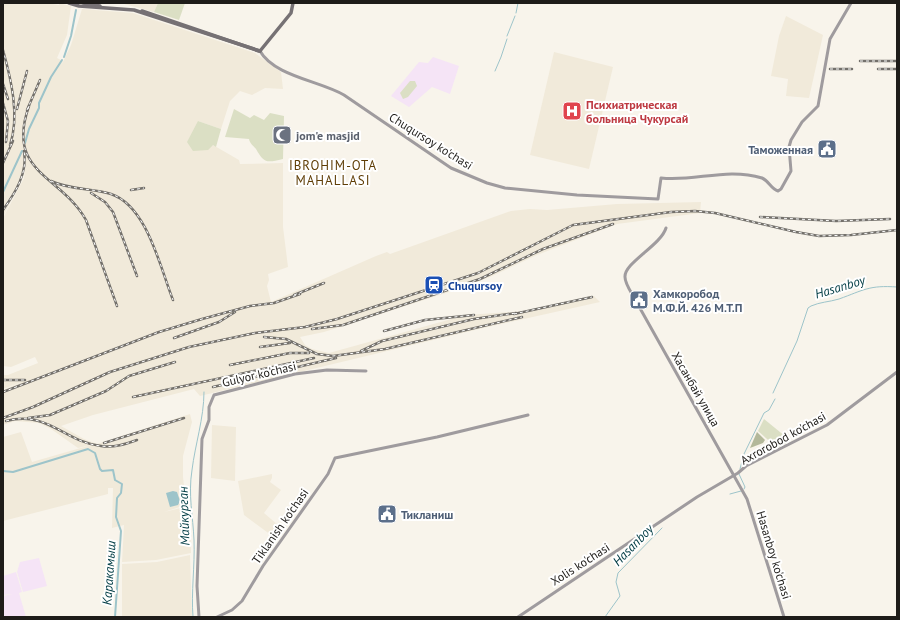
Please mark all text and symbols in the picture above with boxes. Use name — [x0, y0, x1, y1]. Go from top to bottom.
place label: Психиатрическая больница Чукурсай — [586, 97, 688, 126]
hospital icon: Психиатрическая больница Чукурсай — [561, 100, 583, 122]
street label: Chuqursoy ko'chasi — [386, 109, 476, 173]
mosque icon: jom'e masjid — [271, 124, 293, 146]
place label: jom'e masjid — [295, 128, 360, 143]
public building icon: Таможенная — [816, 138, 838, 160]
place label: Таможенная — [748, 142, 813, 157]
district label: IBROHIM-OTA MAHALLASI — [289, 157, 377, 189]
water label: Hasanboy — [813, 271, 868, 303]
station icon: Chuqursoy — [423, 274, 445, 296]
place label: Chuqursoy — [448, 278, 502, 293]
place label: Хамкоробод М.Ф.Й. 426 М.Т.П — [653, 286, 742, 315]
public building icon: Хамкоробод М.Ф.Й. 426 М.Т.П — [628, 289, 650, 311]
street label: Хасанбай улица — [669, 349, 723, 429]
street label: Gulyor ko'chasi — [221, 358, 297, 390]
street label: Axrorobod ko'chasi — [738, 408, 828, 468]
street label: Tiklanish ko'chasi — [248, 485, 312, 567]
water label: Майкурган — [174, 486, 194, 546]
public building icon: Тикланиш — [376, 503, 398, 525]
place label: Тикланиш — [401, 507, 453, 522]
street label: Hasanboy ko'chasi — [753, 509, 795, 601]
water label: Hasanboy — [609, 520, 658, 569]
street label: Xolis ko'chasi — [548, 539, 612, 589]
water label: Каракамыш — [98, 540, 120, 606]

